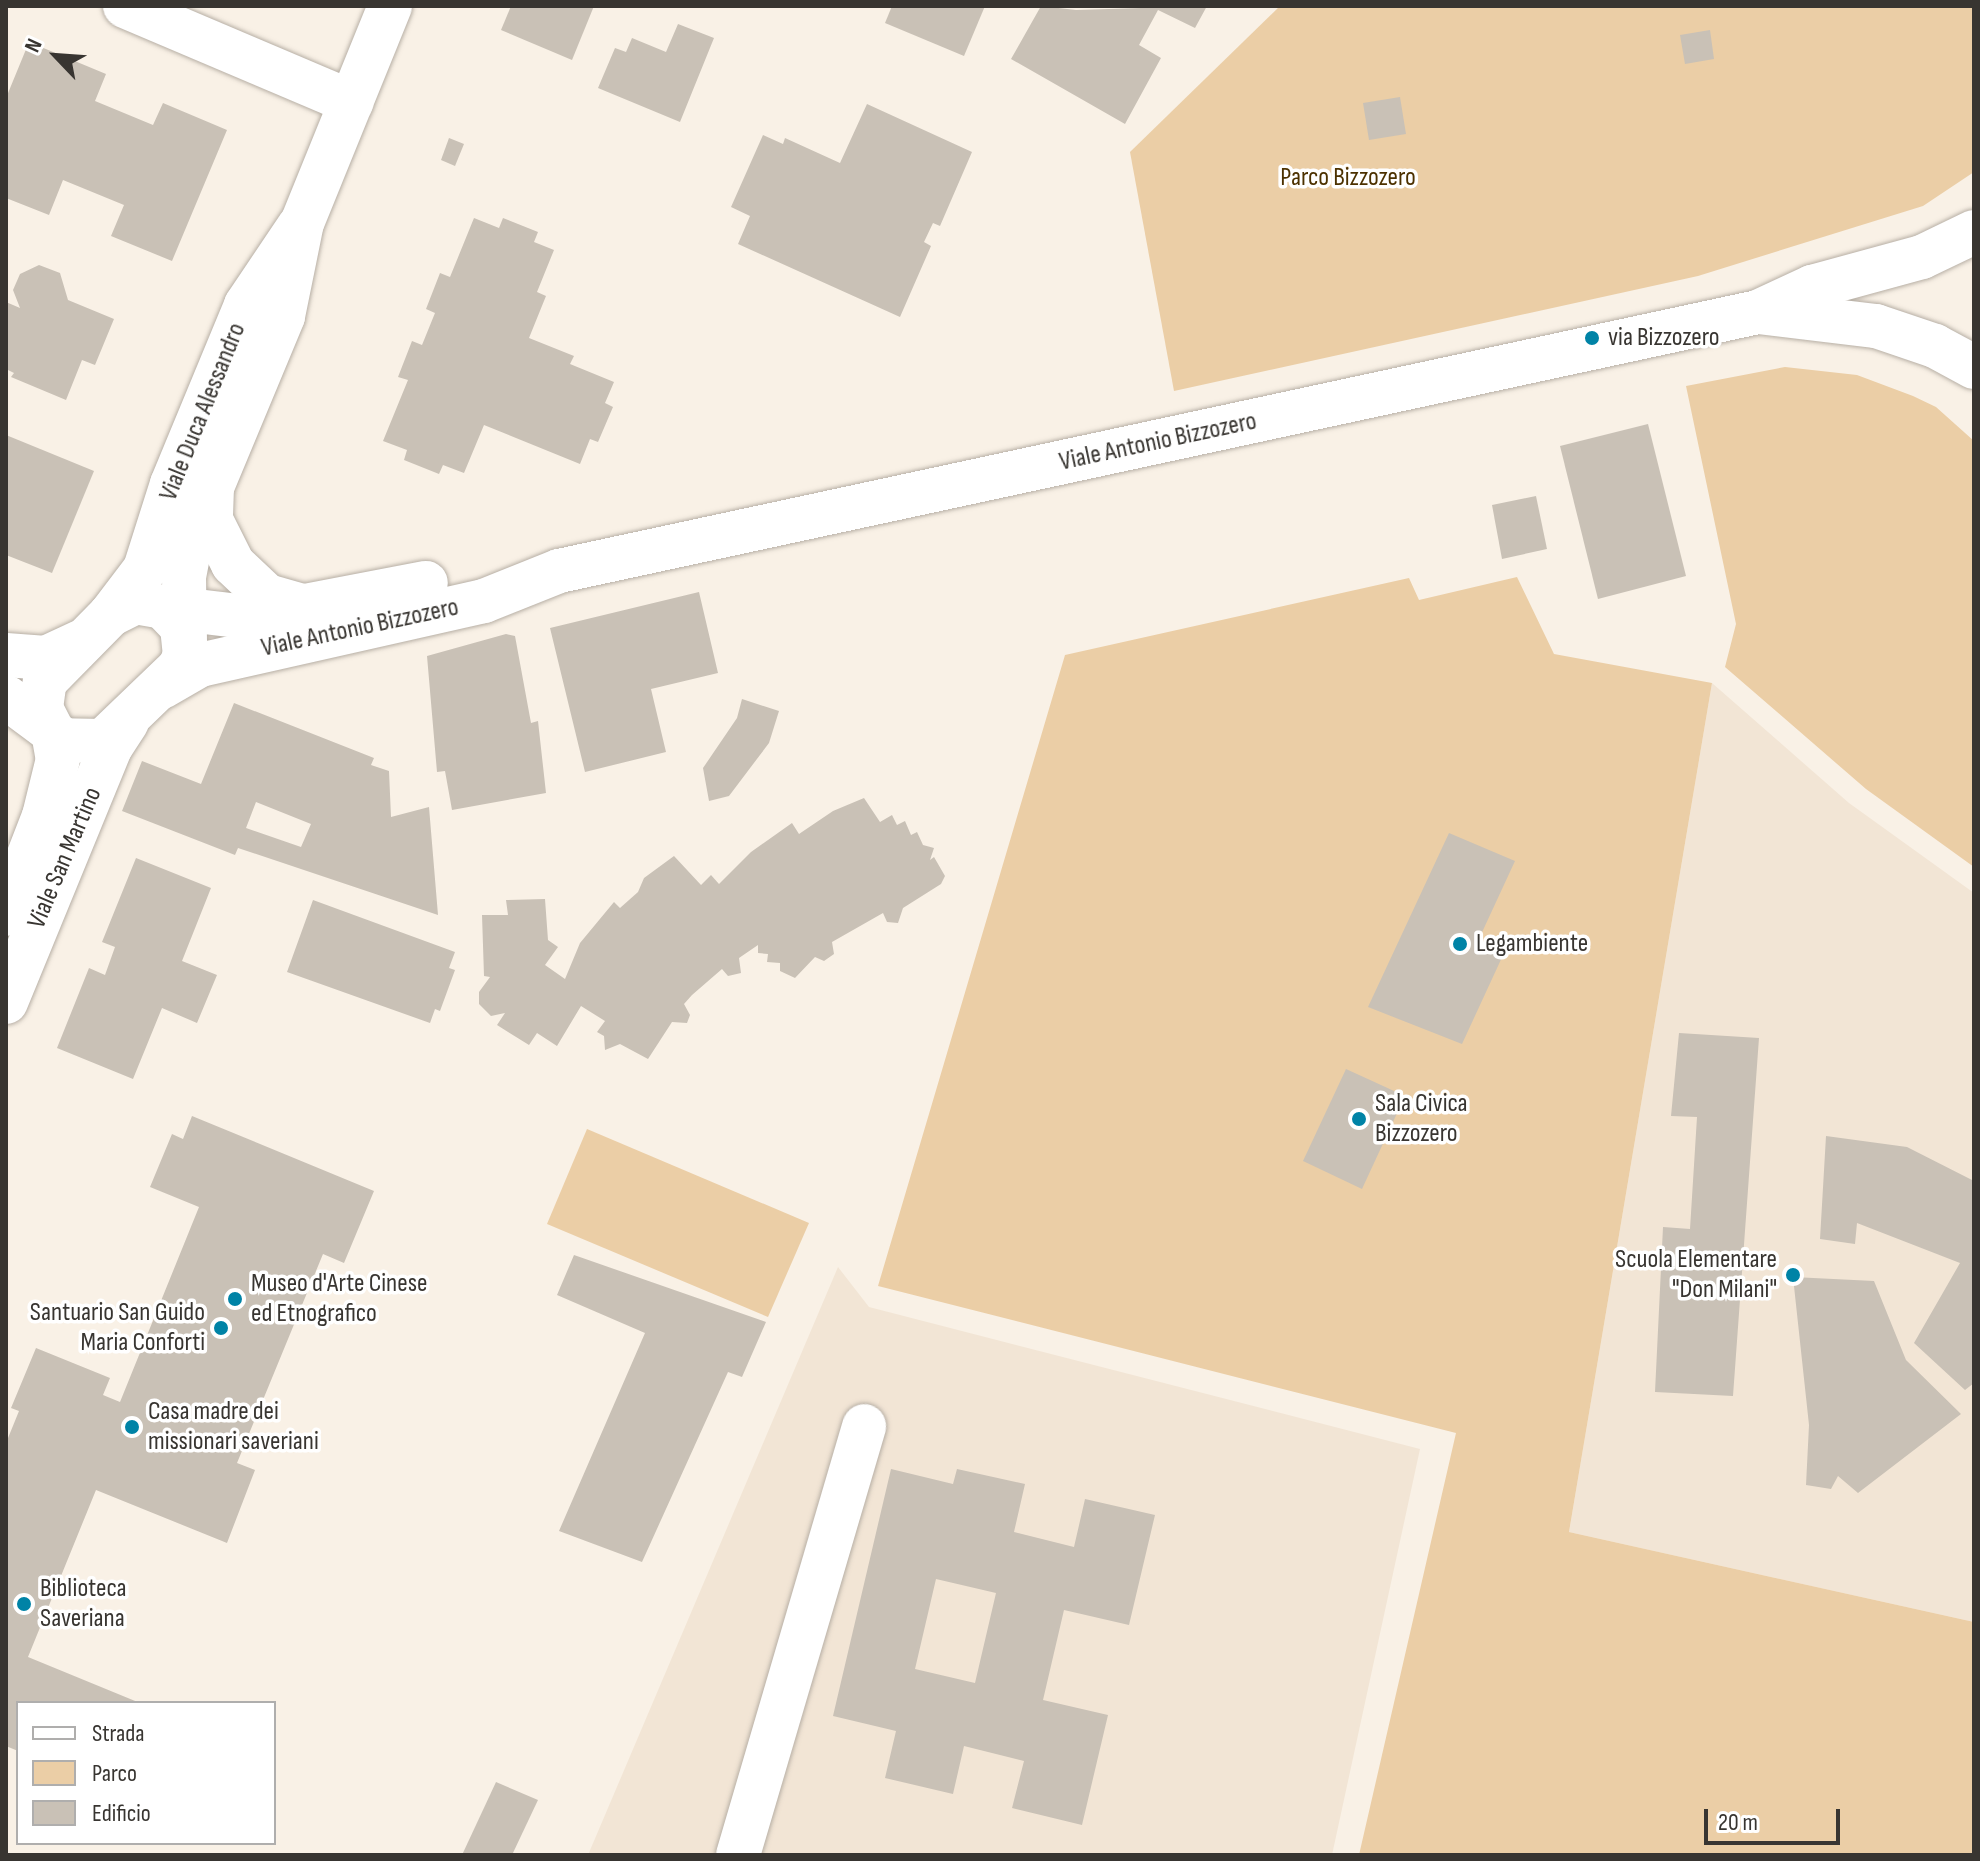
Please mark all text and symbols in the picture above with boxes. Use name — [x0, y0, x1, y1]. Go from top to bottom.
north arrow — [16, 16, 96, 96]
text: N — [19, 35, 49, 57]
park label: Parco Bizzozero — [1280, 162, 1416, 194]
street label: Viale Duca Alessandro — [153, 319, 253, 505]
place label: via Bizzozero — [1608, 322, 1720, 354]
marker: via Bizzozero — [1583, 329, 1601, 347]
street label: Viale Antonio Bizzozero — [1057, 406, 1259, 478]
street label: Viale Antonio Bizzozero — [259, 592, 461, 664]
street label: Viale San Martino — [21, 783, 109, 933]
place label: Legambiente — [1476, 928, 1588, 960]
marker: Legambiente — [1451, 935, 1469, 953]
place label: Sala Civica Bizzozero — [1375, 1088, 1468, 1150]
marker: Sala Civica Bizzozero — [1350, 1110, 1368, 1128]
place label: Scuola Elementare "Don Milani" — [1615, 1244, 1777, 1306]
marker: Scuola Elementare "Don Milani" — [1784, 1266, 1802, 1284]
place label: Museo d'Arte Cinese ed Etnografico — [251, 1268, 427, 1330]
marker: Museo d'Arte Cinese ed Etnografico — [226, 1290, 244, 1308]
place label: Santuario San Guido Maria Conforti — [30, 1297, 205, 1358]
marker: Santuario San Guido Maria Conforti — [212, 1319, 230, 1337]
place label: Casa madre dei missionari saveriani — [148, 1396, 319, 1458]
marker: Casa madre dei missionari saveriani — [123, 1418, 141, 1436]
place label: Biblioteca Saveriana — [40, 1573, 126, 1634]
marker: Biblioteca Saveriana — [15, 1595, 33, 1613]
legend — [16, 1701, 276, 1845]
text: Strada — [92, 1719, 145, 1748]
text: Parco — [92, 1759, 137, 1788]
scale bar — [1708, 1793, 1844, 1843]
text: Edificio — [92, 1799, 151, 1828]
text: 20 m — [1718, 1808, 1758, 1837]

